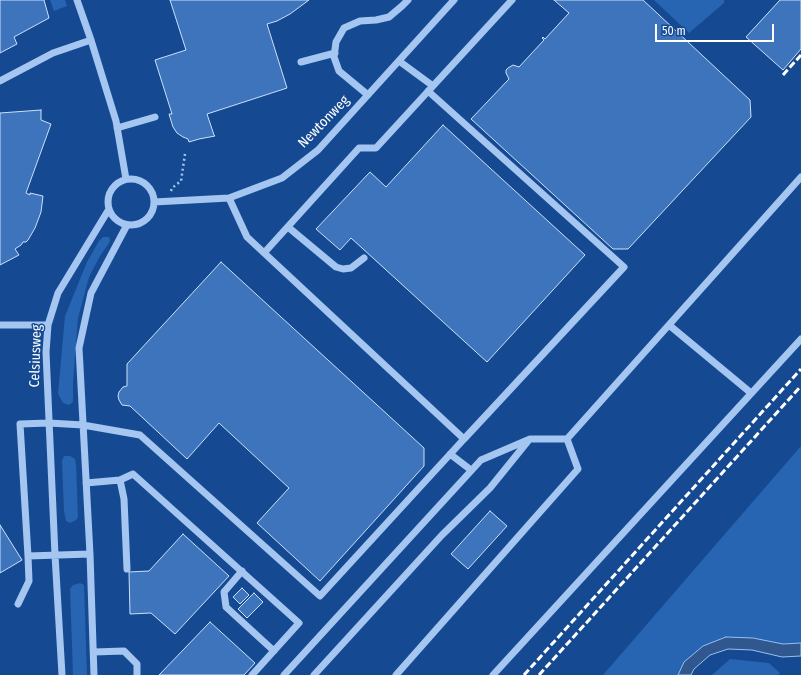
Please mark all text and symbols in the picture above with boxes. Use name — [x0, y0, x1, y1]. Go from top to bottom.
scale bar — [657, 16, 776, 42]
text: 50 m — [662, 24, 686, 38]
street label: Newtonweg — [295, 92, 353, 152]
street label: Celsiusweg — [27, 324, 45, 388]

